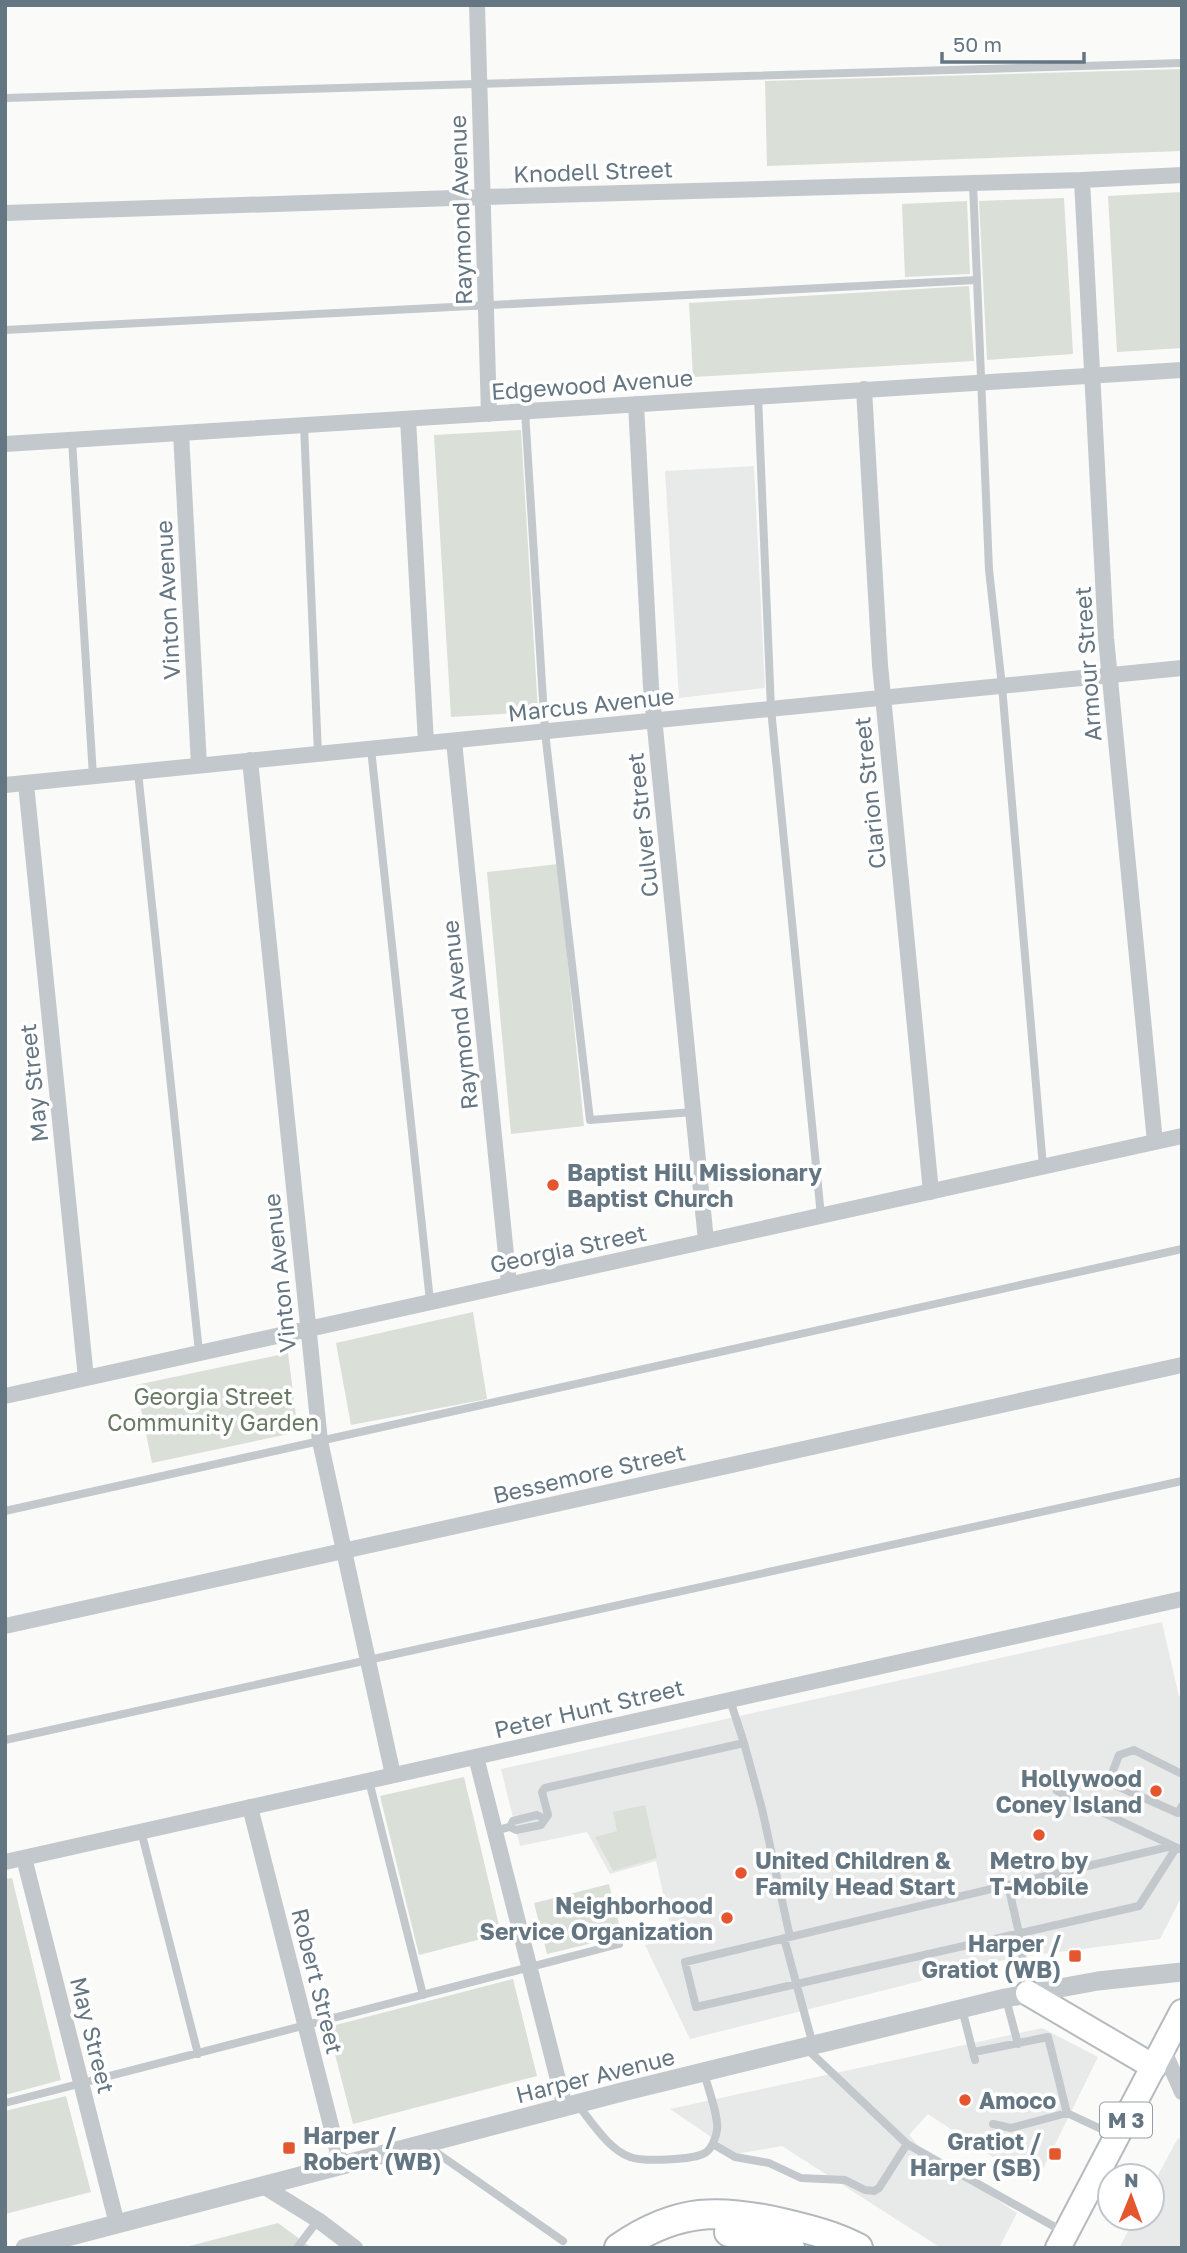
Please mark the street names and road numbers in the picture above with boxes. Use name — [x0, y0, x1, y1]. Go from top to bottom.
street label: Raymond Avenue — [443, 114, 477, 306]
street label: Knodell Street — [513, 154, 673, 188]
street label: Edgewood Avenue — [490, 363, 694, 405]
street label: Vinton Avenue — [149, 520, 185, 680]
street label: Armour Street — [1068, 586, 1106, 742]
street label: Marcus Avenue — [506, 681, 676, 727]
street label: Clarion Street — [847, 716, 891, 870]
street label: Culver Street — [620, 751, 664, 899]
street label: Raymond Avenue — [435, 919, 483, 1111]
street label: May Street — [13, 1022, 53, 1144]
street label: Vinton Avenue — [257, 1192, 301, 1354]
street label: Georgia Street — [487, 1218, 649, 1278]
street label: Bessemore Street — [490, 1437, 688, 1509]
street label: Peter Hunt Street — [491, 1673, 687, 1743]
street label: Robert Street — [286, 1905, 350, 2057]
street label: May Street — [65, 1974, 121, 2096]
street label: Harper Avenue — [513, 2042, 677, 2108]
road number: M 3 — [1100, 2102, 1152, 2138]

